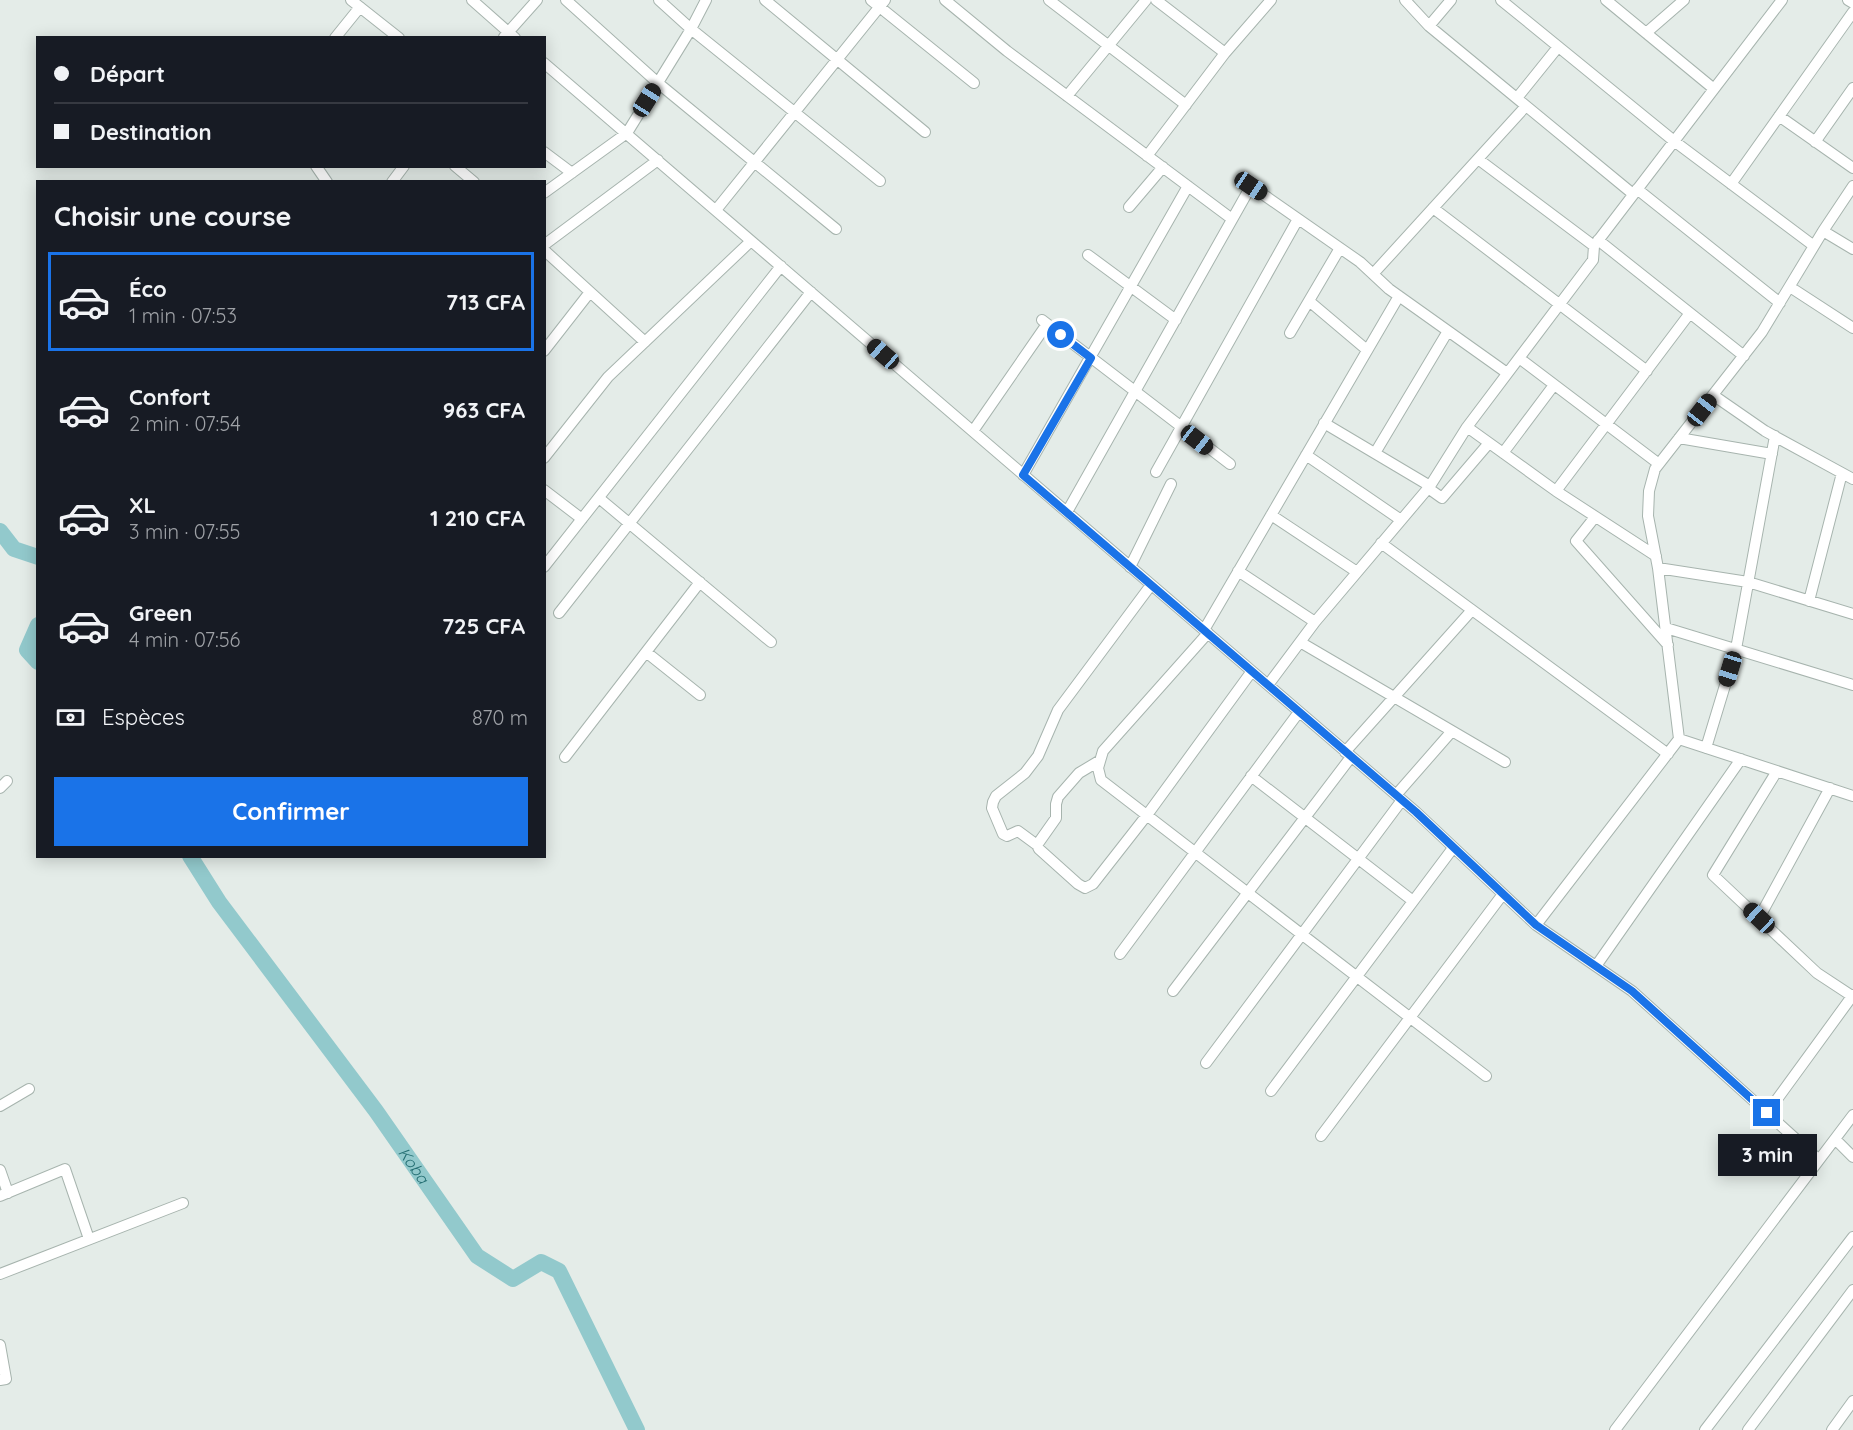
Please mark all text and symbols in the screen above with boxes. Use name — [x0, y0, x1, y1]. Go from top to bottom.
text: Départ — [90, 60, 165, 88]
car — [630, 80, 664, 120]
text: Destination — [90, 118, 212, 146]
car — [1231, 168, 1271, 204]
text: Choisir une course — [54, 199, 291, 233]
icon: car — [57, 275, 111, 329]
text: Éco — [129, 275, 167, 303]
text: 713 CFA — [446, 288, 525, 316]
text: 1 min · 07:53 — [129, 303, 237, 328]
route start — [1047, 321, 1074, 348]
car — [864, 335, 902, 373]
icon: car — [57, 383, 111, 437]
text: Confort — [129, 383, 211, 411]
car — [1684, 390, 1720, 430]
text: 963 CFA — [443, 396, 525, 424]
text: 2 min · 07:54 — [129, 411, 241, 436]
car — [1177, 422, 1217, 458]
icon: car — [57, 491, 111, 545]
text: XL — [129, 491, 156, 519]
text: 1 210 CFA — [430, 504, 525, 532]
text: 3 min · 07:55 — [129, 519, 240, 544]
icon: car — [57, 599, 111, 653]
text: Green — [129, 599, 192, 627]
text: 725 CFA — [442, 612, 525, 640]
text: 4 min · 07:56 — [129, 627, 240, 652]
car — [1716, 649, 1744, 689]
icon: cash — [54, 701, 87, 734]
text: Espèces — [102, 703, 185, 731]
text: 870 m — [472, 705, 528, 730]
button: Confirmer — [54, 777, 528, 846]
car — [1740, 899, 1778, 937]
route end — [1753, 1099, 1780, 1126]
callout: 3 min — [1718, 1134, 1816, 1176]
text: 3 min — [1742, 1142, 1793, 1167]
water label: Koba — [394, 1143, 434, 1188]

